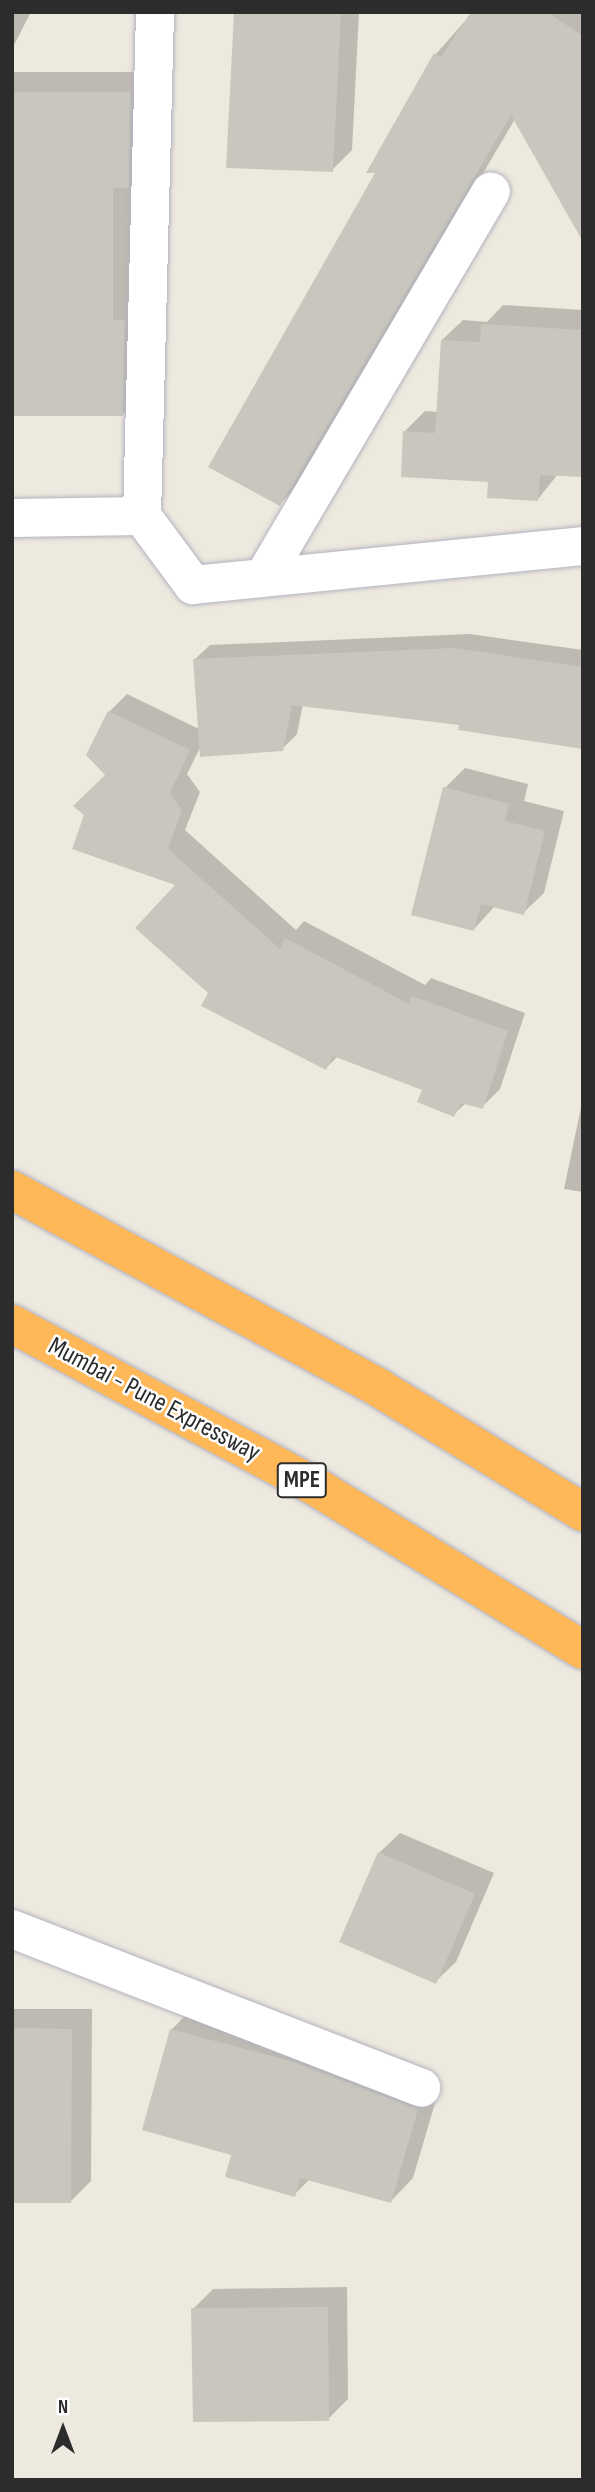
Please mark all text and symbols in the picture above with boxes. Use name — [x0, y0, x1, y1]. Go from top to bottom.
street label: Mumbai - Pune Expressway — [43, 1331, 265, 1469]
road number: MPE — [276, 1460, 328, 1500]
north arrow — [28, 2394, 98, 2464]
text: N — [58, 2396, 68, 2419]

